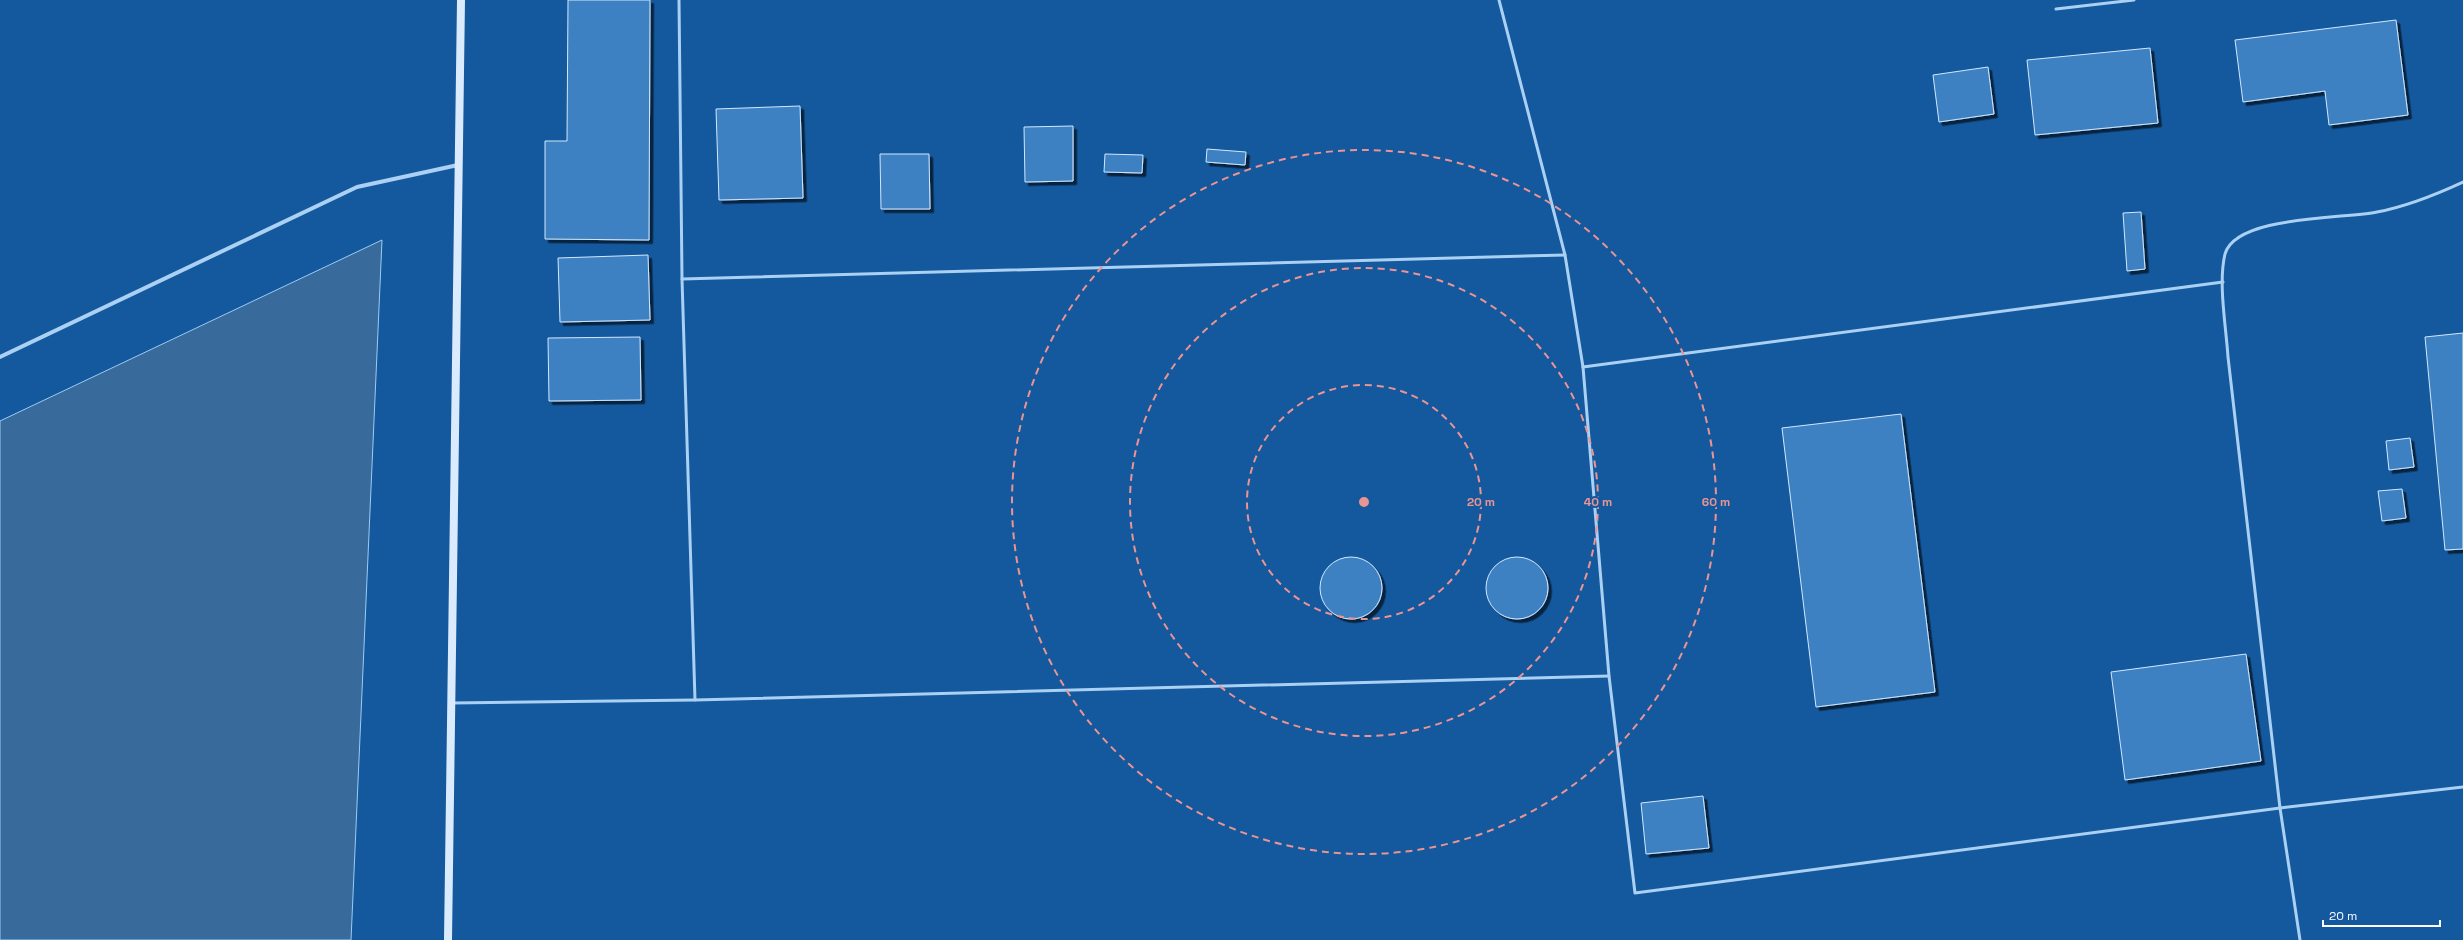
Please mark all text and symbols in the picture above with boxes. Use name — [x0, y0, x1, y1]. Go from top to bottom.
text: 20 m — [1467, 494, 1495, 510]
text: 40 m — [1584, 494, 1612, 510]
text: 60 m — [1702, 494, 1730, 510]
centre of rings — [1357, 495, 1371, 509]
scale bar — [2323, 902, 2440, 928]
text: 20 m — [2329, 908, 2357, 924]

